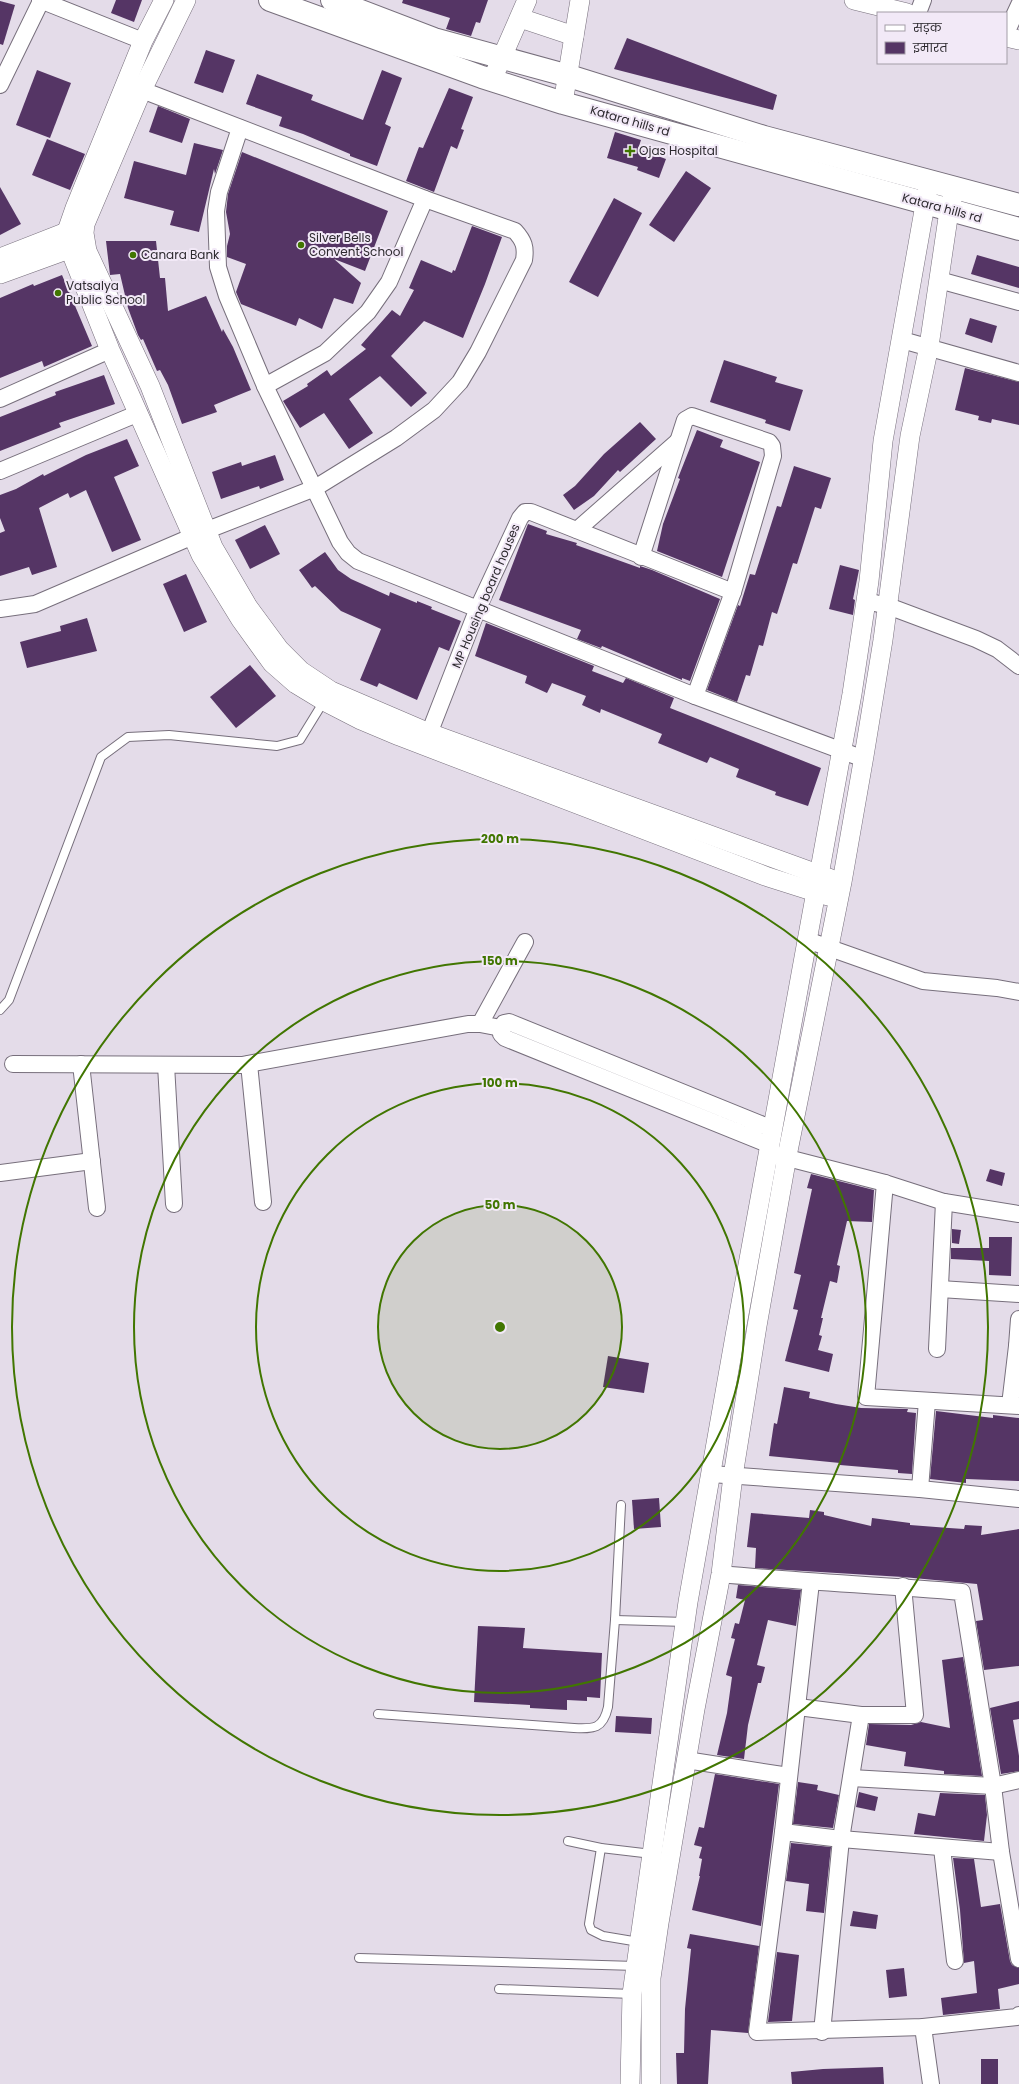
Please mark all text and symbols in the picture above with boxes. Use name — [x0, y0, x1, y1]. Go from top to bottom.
legend — [877, 12, 1007, 64]
text: सड़क — [912, 19, 943, 36]
text: इमारत — [912, 39, 948, 56]
street label: Katara hills rd — [588, 101, 672, 140]
place label: Ojas Hospital — [639, 142, 718, 159]
marker: Ojas Hospital — [624, 145, 636, 157]
street label: Katara hills rd — [900, 189, 984, 226]
place label: Silver Bells Convent School — [309, 229, 403, 260]
marker: Silver Bells Convent School — [296, 240, 306, 250]
place label: Canara Bank — [141, 246, 220, 263]
marker: Canara Bank — [128, 250, 138, 260]
place label: Vatsalya Public School — [66, 277, 146, 308]
marker: Vatsalya Public School — [53, 288, 63, 298]
street label: MP Housing board houses — [447, 521, 524, 671]
text: 200 m — [481, 830, 519, 847]
text: 150 m — [482, 952, 518, 969]
text: 100 m — [482, 1074, 518, 1091]
text: 50 m — [485, 1196, 516, 1213]
centre of rings — [493, 1320, 507, 1334]

